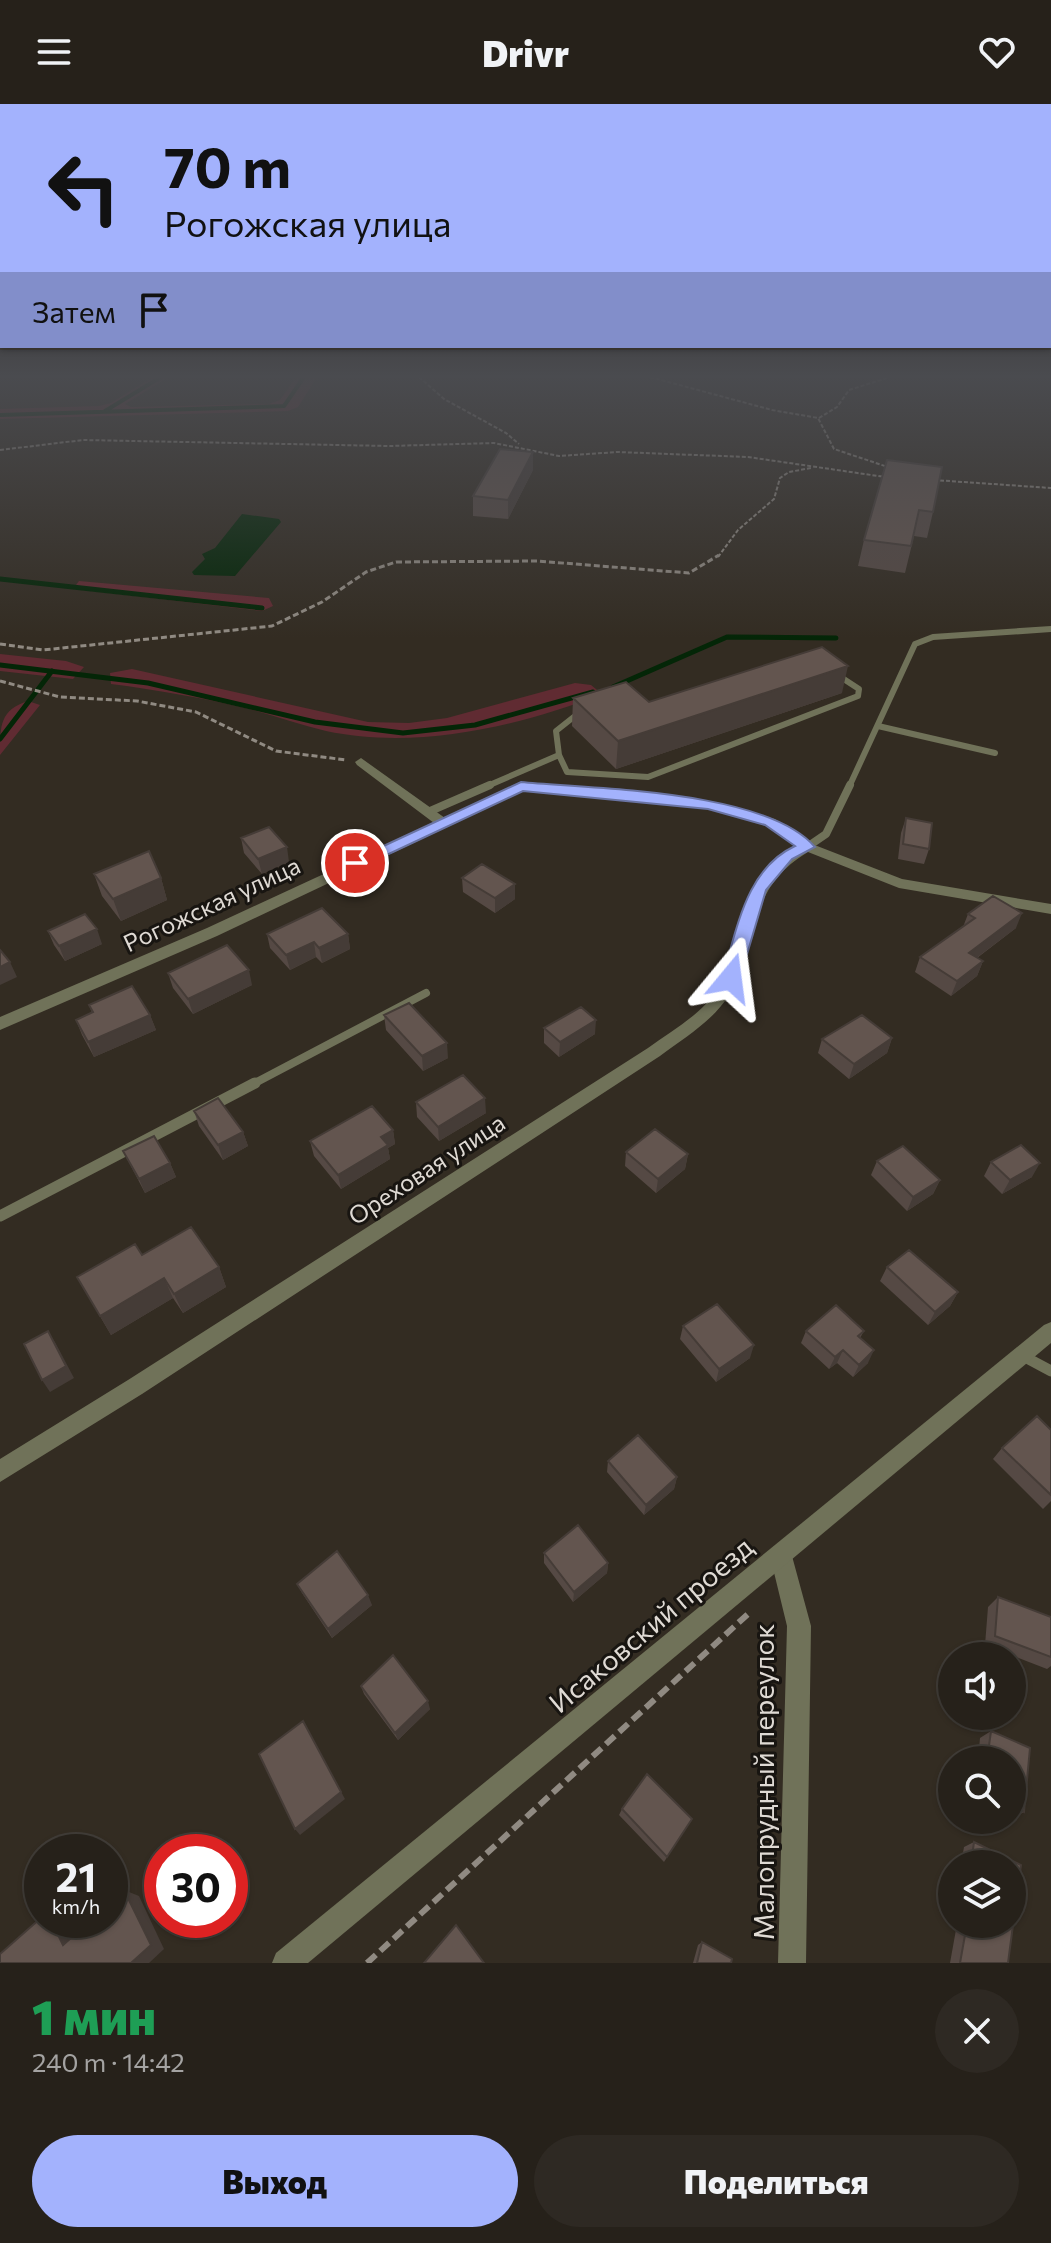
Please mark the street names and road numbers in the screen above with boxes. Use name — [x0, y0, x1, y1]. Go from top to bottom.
street label: Рогожская улица — [118, 850, 304, 957]
street label: Ореховая улица — [342, 1107, 510, 1230]
street label: Исаковский проезд — [542, 1529, 759, 1719]
street label: Малопрудный переулок — [746, 1624, 780, 1940]

